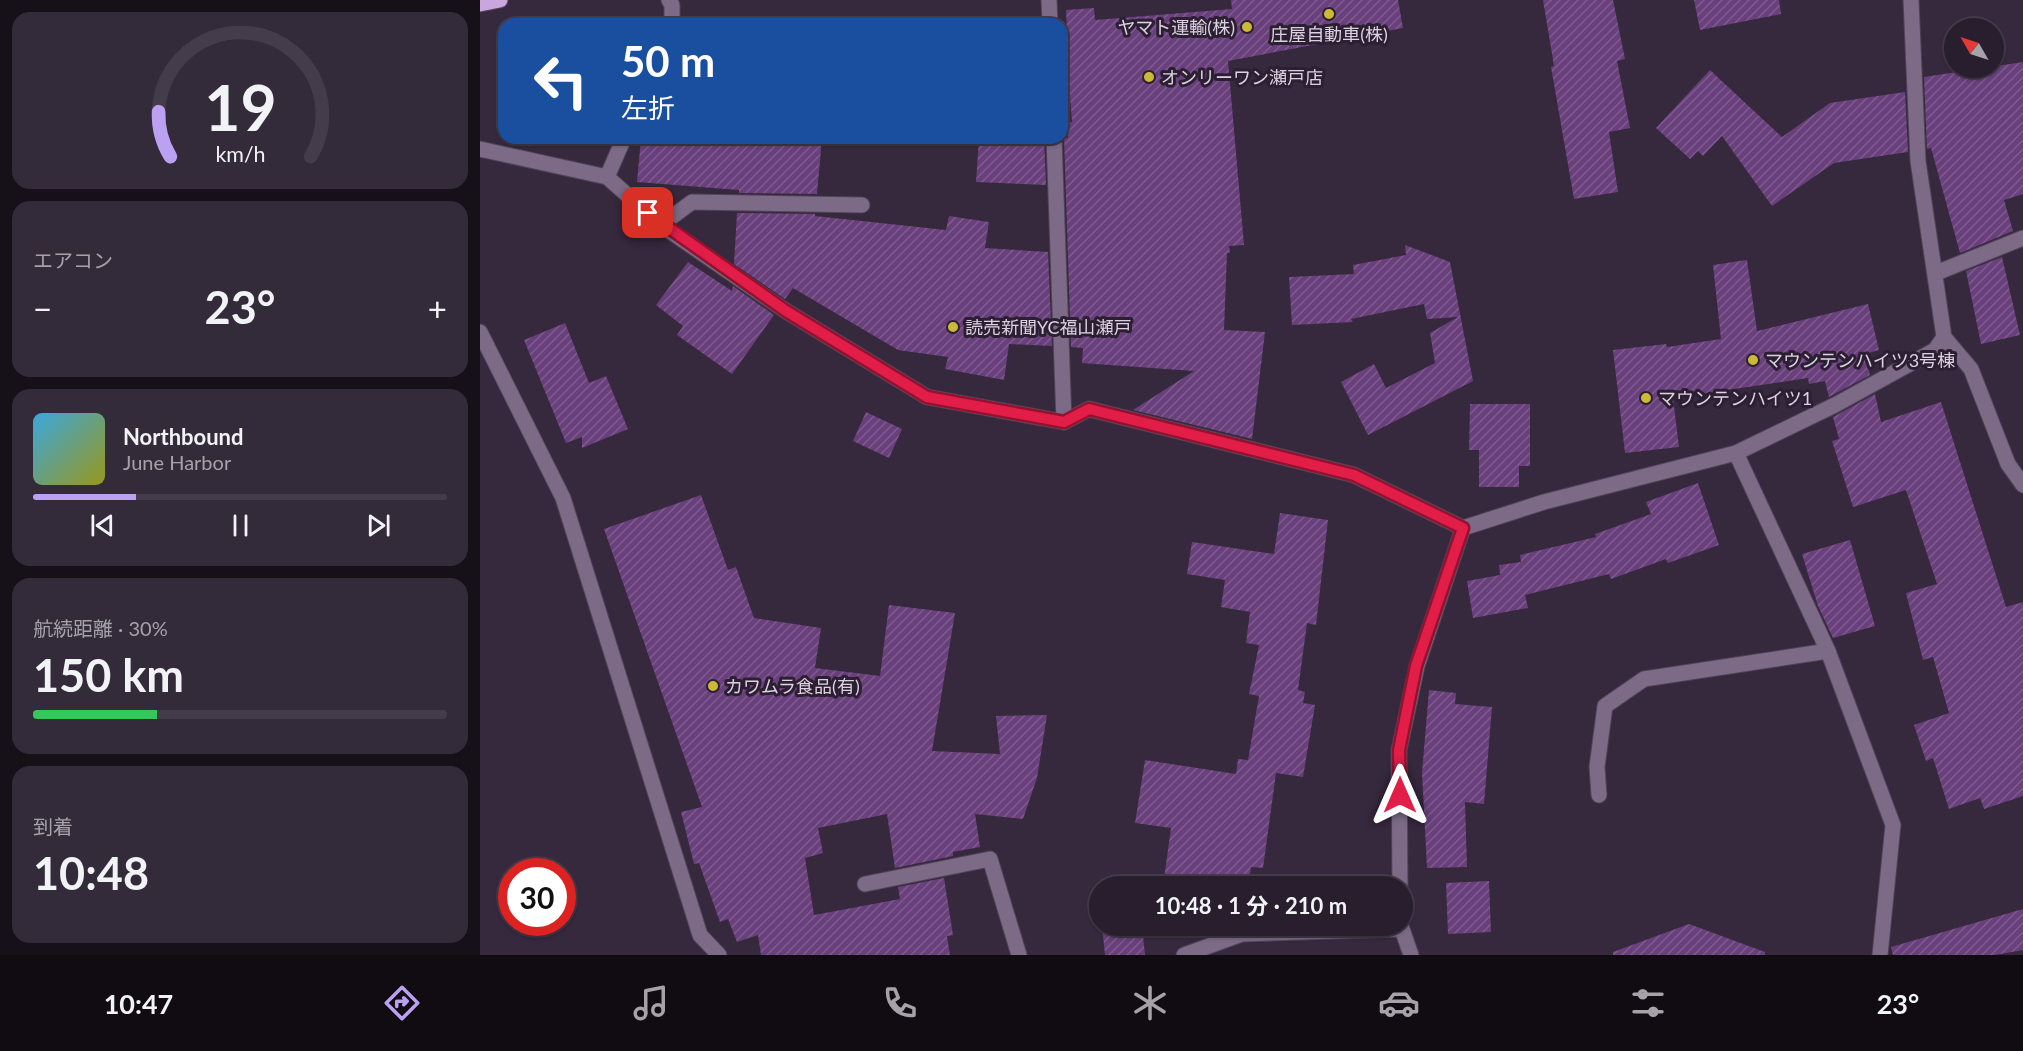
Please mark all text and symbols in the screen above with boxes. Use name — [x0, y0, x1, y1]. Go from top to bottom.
marker: 庄屋自動車(株) — [1322, 7, 1336, 21]
place label: ヤマト運輸(株) — [1117, 16, 1235, 38]
north arrow — [1944, 18, 2004, 78]
map controls — [1944, 18, 2004, 78]
marker: ヤマト運輸(株) — [1240, 20, 1254, 34]
place label: 庄屋自動車(株) — [1270, 23, 1388, 45]
text: 50 m — [621, 36, 715, 86]
icon: left — [522, 42, 600, 120]
place label: オンリーワン瀬戸店 — [1161, 66, 1323, 88]
text: 19 — [204, 69, 276, 144]
marker: オンリーワン瀬戸店 — [1142, 70, 1156, 84]
text: 左折 — [621, 91, 675, 124]
text: km/h — [215, 142, 265, 168]
pin — [622, 187, 673, 238]
icon: arrive — [631, 196, 664, 229]
text: エアコン — [33, 248, 113, 272]
text: 23° — [205, 280, 275, 334]
text: − — [33, 288, 52, 328]
text: + — [428, 288, 447, 328]
place label: 読売新聞YC福山瀬戸 — [965, 316, 1132, 338]
marker: 読売新聞YC福山瀬戸 — [946, 320, 960, 334]
place label: マウンテンハイツ3号棟 — [1765, 349, 1955, 371]
marker: マウンテンハイツ3号棟 — [1746, 353, 1760, 367]
place label: マウンテンハイツ1 — [1658, 387, 1812, 409]
marker: マウンテンハイツ1 — [1639, 391, 1653, 405]
text: Northbound — [123, 423, 243, 450]
text: June Harbor — [123, 450, 231, 474]
icon: previous — [86, 509, 119, 542]
icon: pause — [224, 509, 257, 542]
icon: next — [362, 509, 395, 542]
text: 航続距離 · 30% — [33, 616, 168, 640]
text: 150 km — [33, 648, 184, 702]
place label: カワムラ食品(有) — [725, 675, 860, 697]
marker: カワムラ食品(有) — [706, 679, 720, 693]
position arrow — [1368, 763, 1432, 827]
text: 到着 — [33, 814, 73, 838]
text: 10:48 — [33, 846, 149, 900]
speed limit sign: 30 — [498, 858, 576, 936]
text: 10:48 · 1 分 · 210 m — [1155, 892, 1347, 919]
icon: directions — [381, 982, 423, 1024]
icon: music — [630, 982, 672, 1024]
icon: phone — [879, 982, 921, 1024]
icon: climate — [1129, 982, 1171, 1024]
icon: car — [1378, 982, 1420, 1024]
icon: filters — [1627, 982, 1669, 1024]
text: 10:47 — [104, 987, 173, 1020]
text: 23° — [1877, 987, 1919, 1020]

